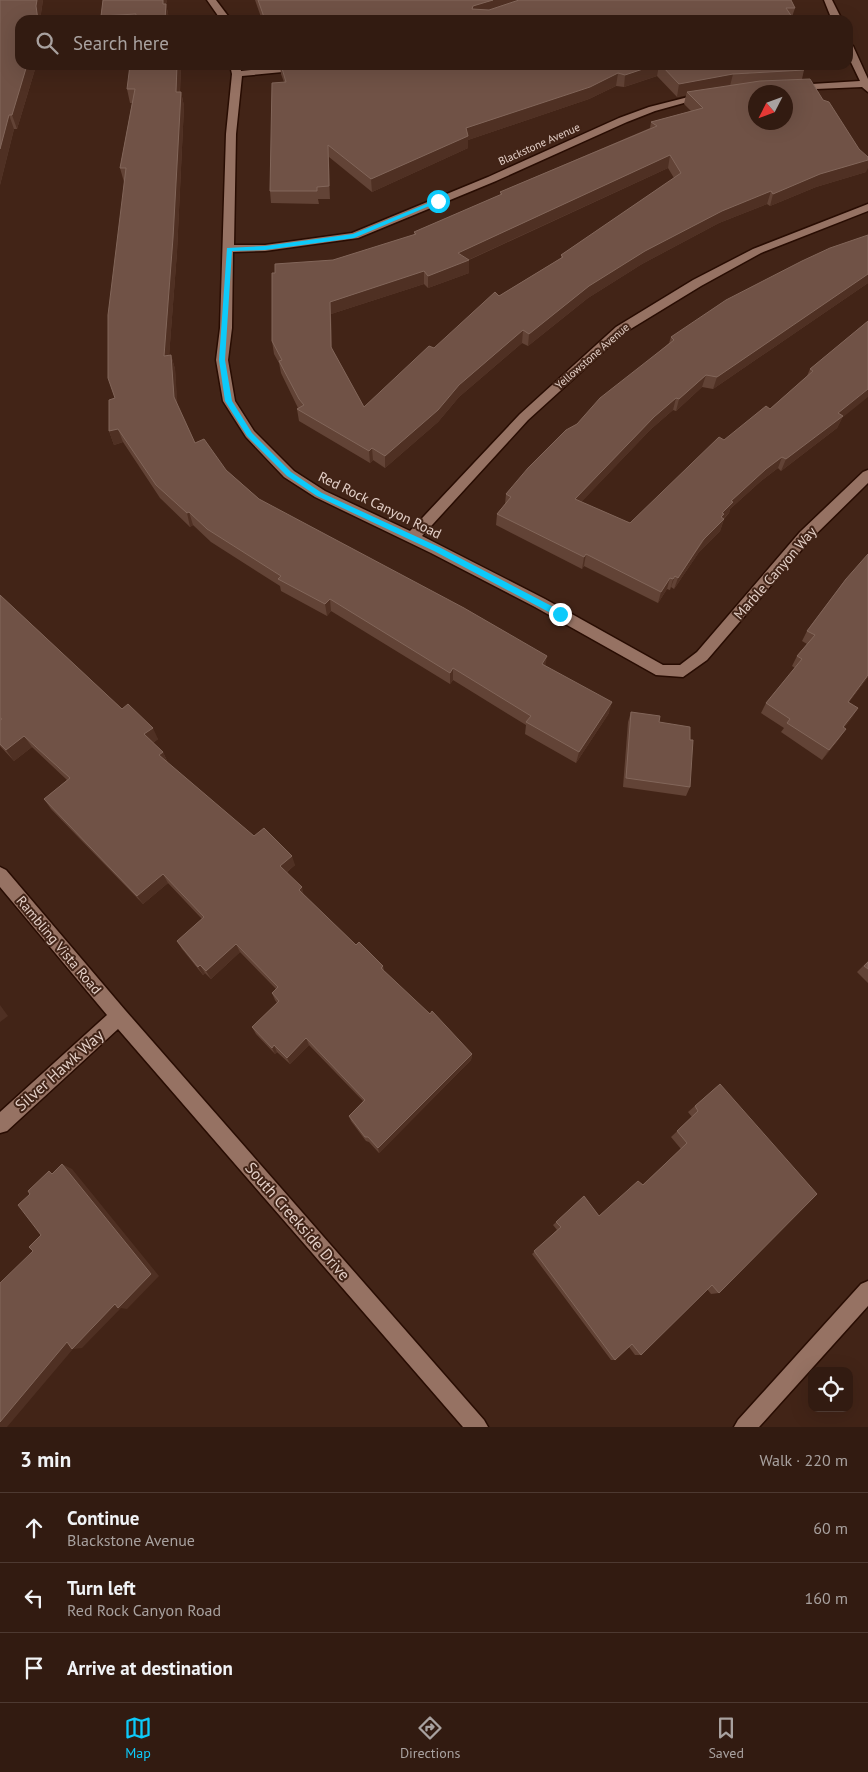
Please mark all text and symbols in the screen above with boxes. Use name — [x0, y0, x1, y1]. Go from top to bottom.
search box — [15, 15, 853, 70]
icon: search — [33, 29, 61, 57]
text: Search here — [73, 31, 169, 55]
north arrow — [748, 85, 793, 130]
street label: Blackstone Avenue — [496, 120, 582, 168]
route start — [427, 190, 450, 213]
street label: Yellowstone Avenue — [552, 320, 632, 392]
street label: Red Rock Canyon Road — [315, 467, 445, 543]
street label: Marble Canyon Way — [730, 523, 821, 623]
route end — [549, 603, 572, 626]
street label: Rambling Vista Road — [13, 892, 105, 998]
street label: Silver Hawk Way — [11, 1025, 108, 1115]
street label: South Creekside Drive — [241, 1158, 355, 1284]
map controls — [808, 1367, 853, 1412]
button: locate — [808, 1367, 853, 1412]
text: 3 min — [20, 1446, 71, 1473]
text: Walk · 220 m — [759, 1450, 848, 1470]
text: Continue — [67, 1506, 139, 1530]
icon: ahead — [20, 1514, 48, 1542]
text: 60 m — [813, 1518, 848, 1538]
text: Blackstone Avenue — [67, 1530, 195, 1550]
text: Turn left — [67, 1576, 136, 1600]
icon: left — [20, 1584, 48, 1612]
text: 160 m — [805, 1588, 848, 1608]
text: Red Rock Canyon Road — [67, 1600, 221, 1620]
icon: arrive — [20, 1654, 48, 1682]
text: Arrive at destination — [67, 1656, 233, 1680]
tab: Map — [124, 1714, 152, 1762]
tab: Directions — [400, 1714, 460, 1762]
tab: Saved — [708, 1714, 744, 1762]

